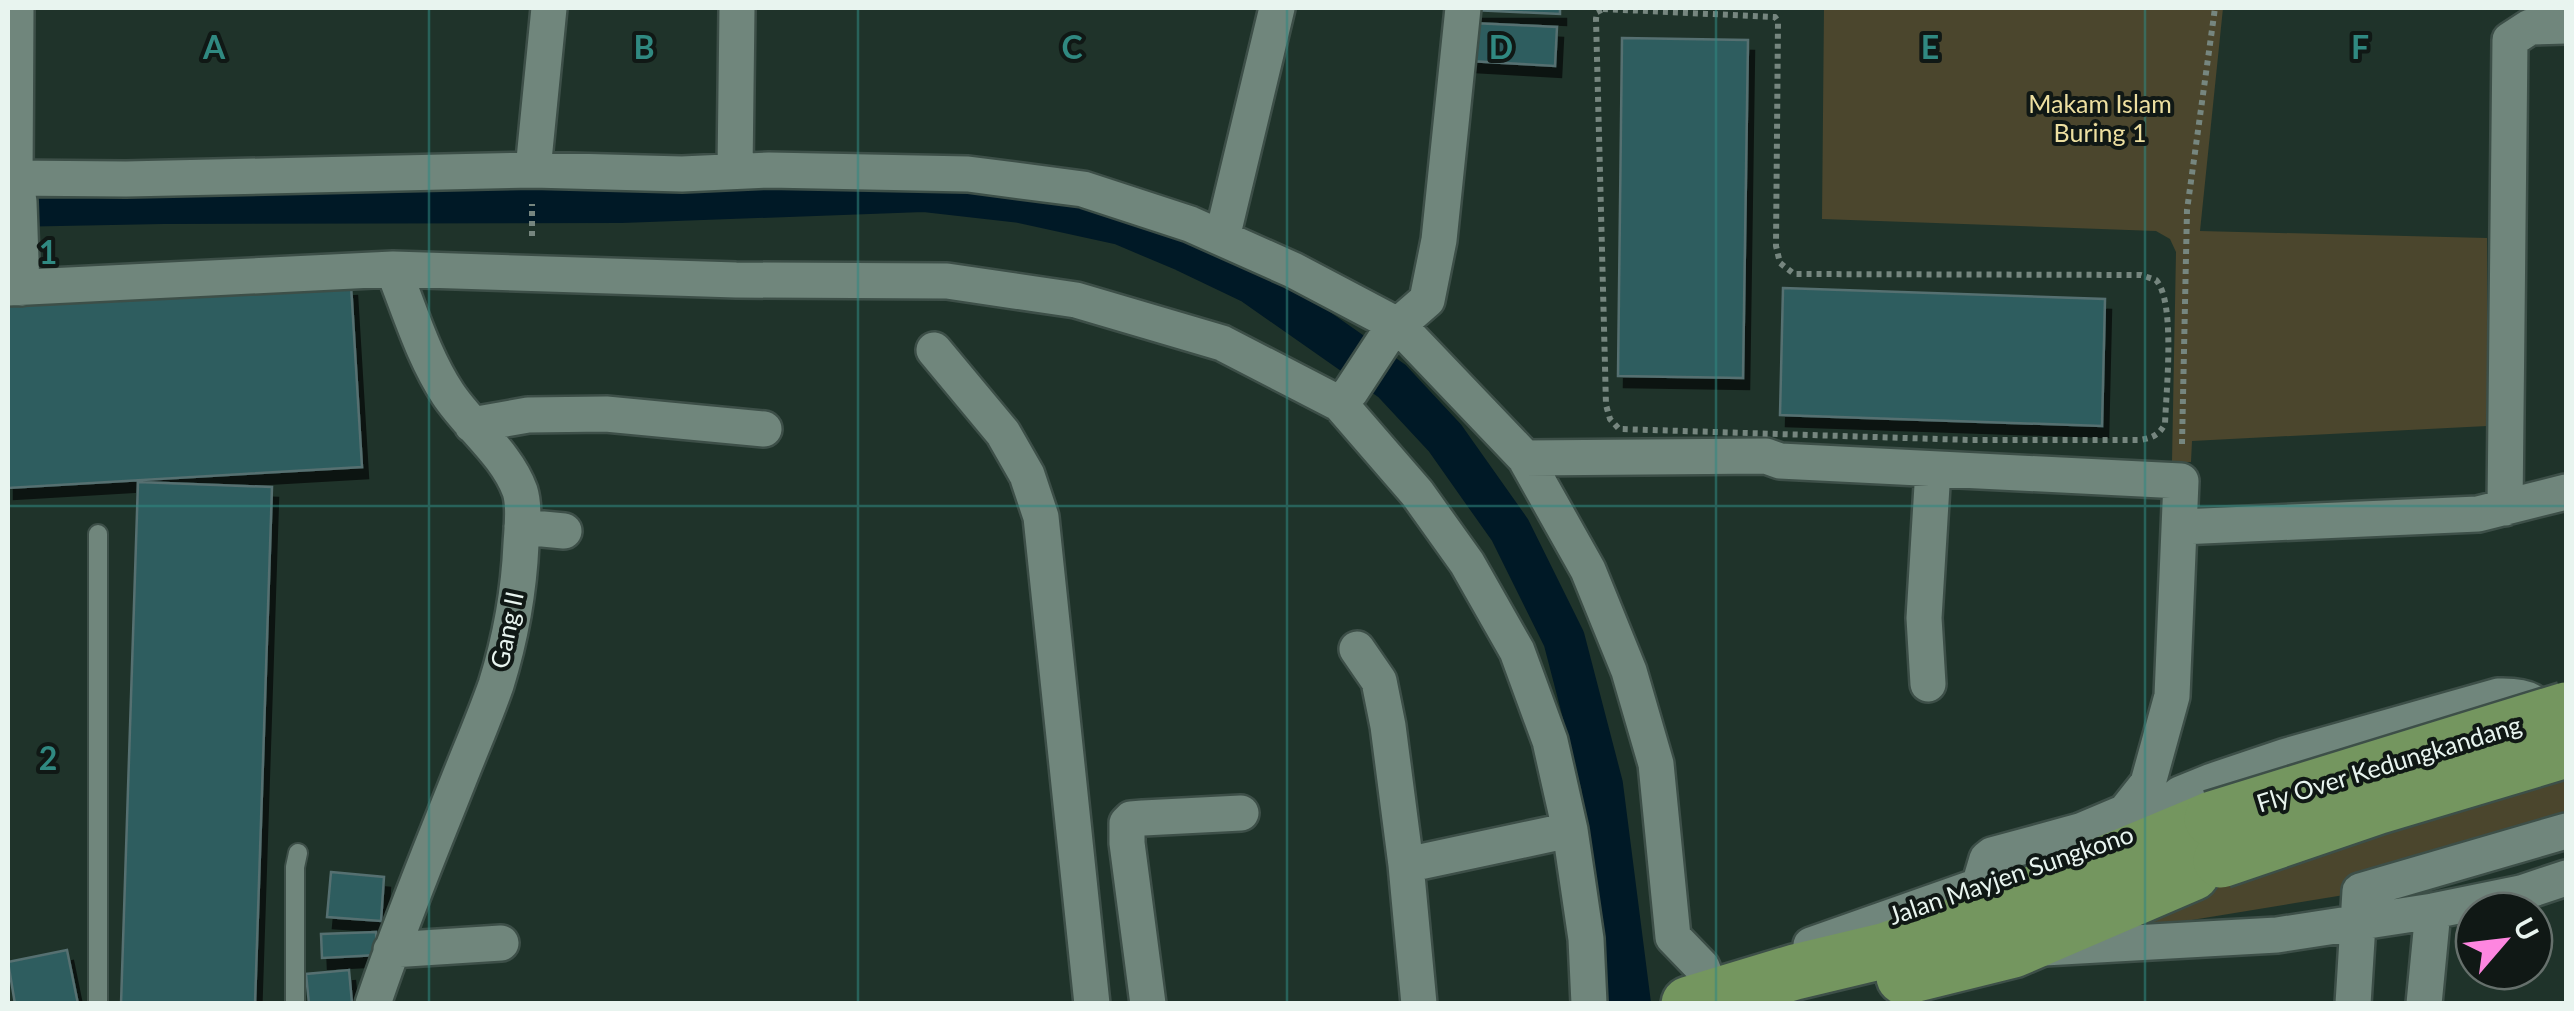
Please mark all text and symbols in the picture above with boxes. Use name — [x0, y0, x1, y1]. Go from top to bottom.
text: A — [202, 27, 226, 66]
text: B — [633, 27, 655, 66]
text: C — [1061, 27, 1083, 66]
text: D — [1489, 27, 1513, 66]
text: E — [1921, 27, 1939, 66]
text: F — [2351, 27, 2369, 66]
park label: Makam Islam Buring 1 — [2028, 88, 2172, 147]
text: 1 — [39, 232, 57, 271]
street label: Gang II — [483, 589, 529, 671]
street label: Fly Over Kedungkandang — [2253, 708, 2525, 818]
text: 2 — [39, 738, 57, 777]
street label: Jalan Mayjen Sungkono — [1884, 818, 2137, 930]
north arrow — [2454, 891, 2554, 991]
text: U — [2507, 912, 2547, 946]

